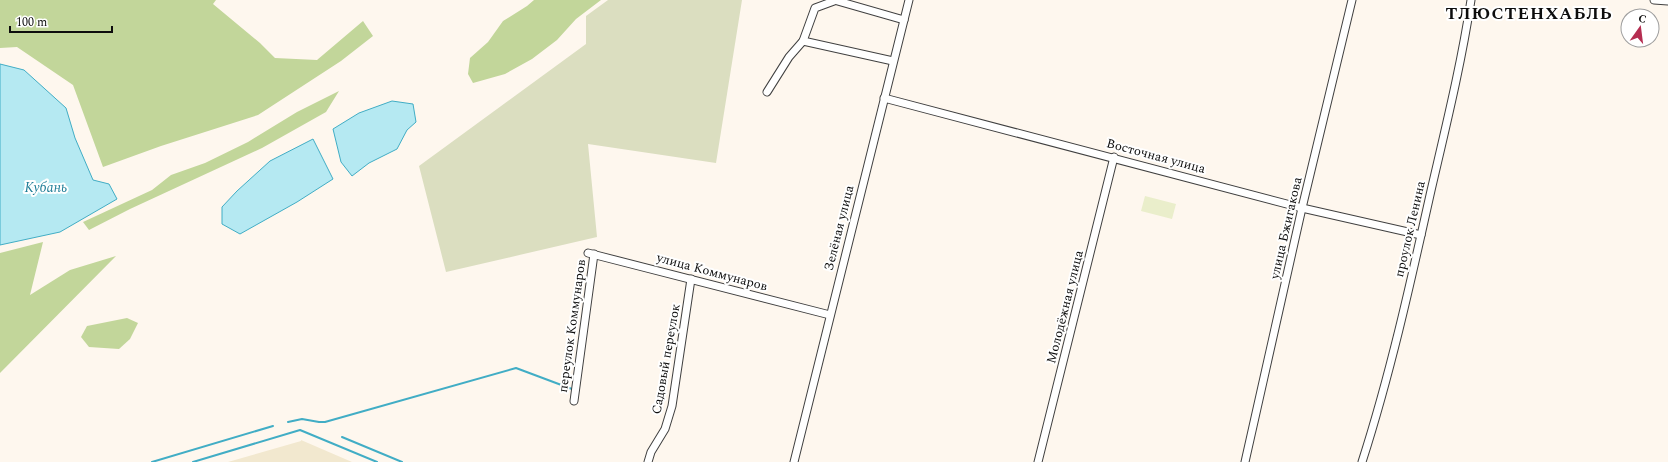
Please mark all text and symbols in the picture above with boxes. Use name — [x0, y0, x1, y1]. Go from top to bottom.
district label: ТЛЮСТЕНХАБЛЬ — [1445, 1, 1613, 27]
scale bar — [10, 8, 112, 34]
north arrow — [1620, 8, 1660, 48]
text: С — [1636, 10, 1648, 28]
text: 100 m — [16, 13, 47, 32]
street label: Восточная улица — [1104, 133, 1208, 179]
street label: улица Бжигакова — [1264, 174, 1308, 282]
water label: Кубань — [25, 177, 67, 198]
street label: проулок Ленина — [1389, 178, 1431, 279]
street label: Зелёная улица — [819, 183, 859, 273]
street label: улица Коммунаров — [653, 247, 770, 297]
street label: Молодёжная улица — [1041, 248, 1089, 366]
street label: переулок Коммунаров — [553, 258, 591, 394]
street label: Садовый переулок — [646, 302, 686, 416]

